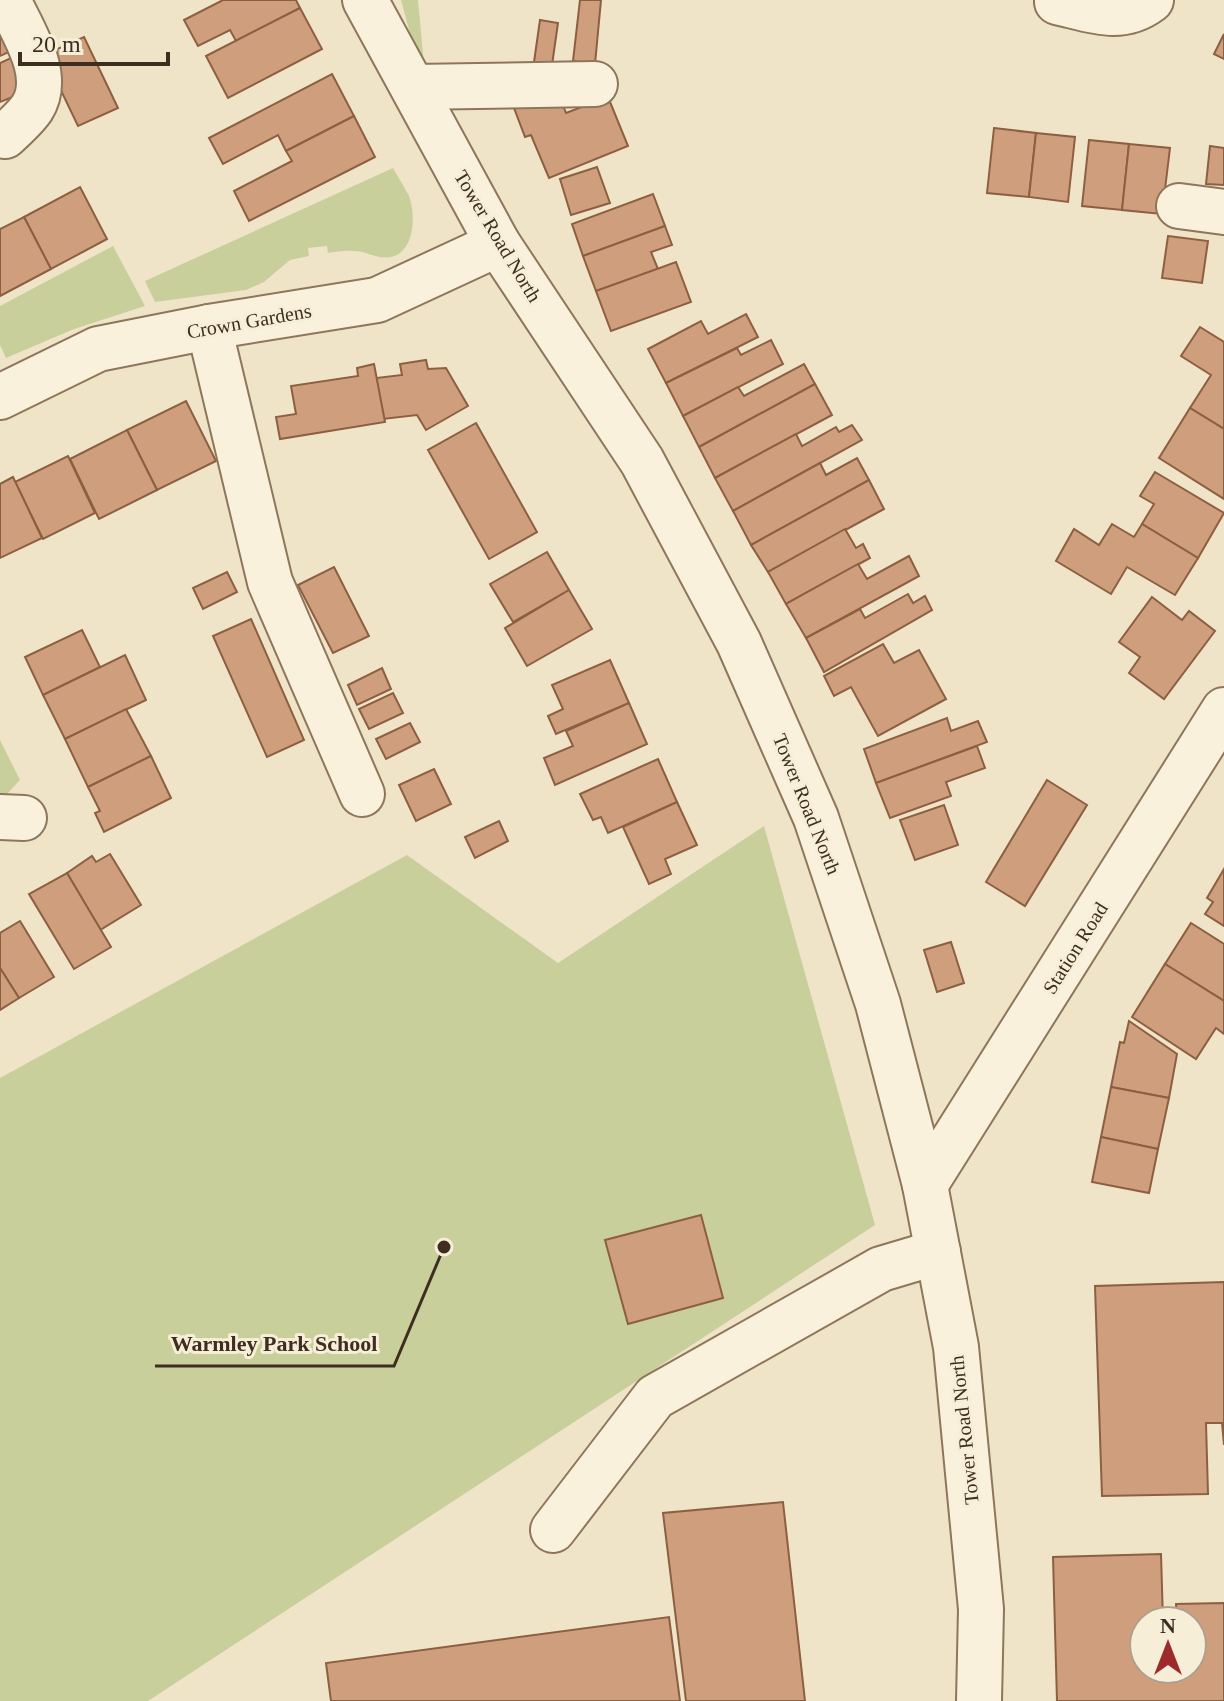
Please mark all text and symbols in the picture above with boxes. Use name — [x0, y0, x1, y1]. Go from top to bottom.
scale bar — [20, 16, 168, 66]
text: 20 m — [32, 31, 81, 57]
street label: Tower Road North — [450, 166, 546, 306]
street label: Crown Gardens — [185, 299, 313, 343]
street label: Tower Road North — [769, 730, 845, 878]
street label: Station Road — [1038, 898, 1112, 998]
callout: Warmley Park School — [155, 1320, 394, 1366]
text: Warmley Park School — [171, 1331, 377, 1356]
street label: Tower Road North — [945, 1354, 983, 1506]
north arrow — [1128, 1605, 1208, 1685]
text: N — [1160, 1613, 1176, 1638]

